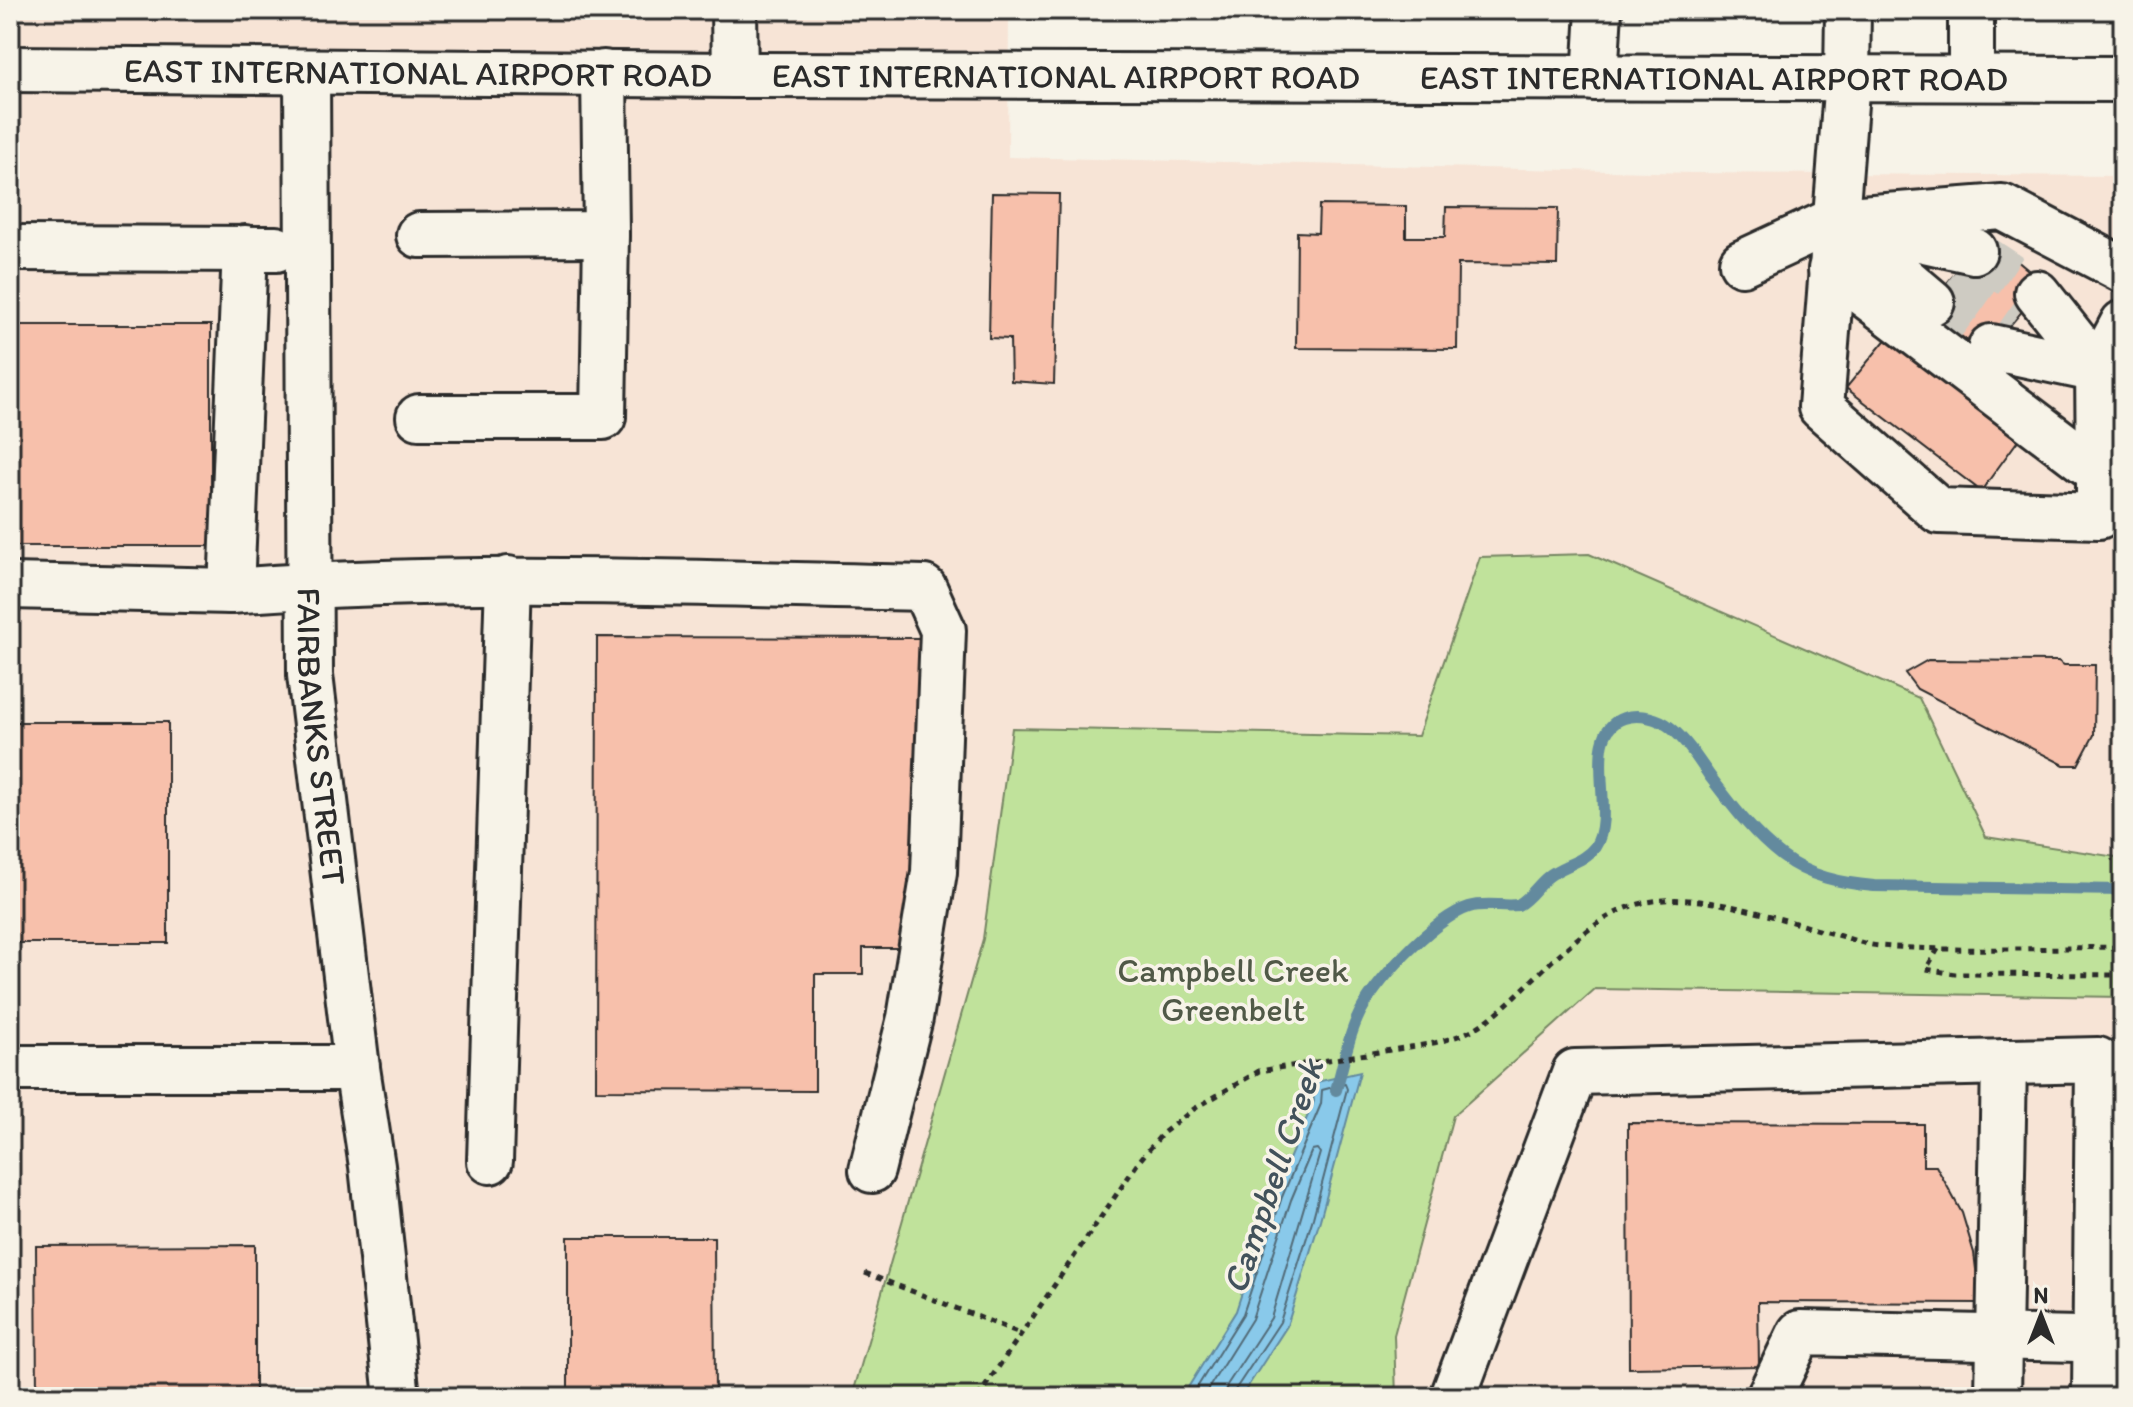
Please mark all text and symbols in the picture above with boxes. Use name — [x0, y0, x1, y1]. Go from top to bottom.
street label: EAST INTERNATIONAL AIRPORT ROAD — [124, 50, 712, 96]
street label: EAST INTERNATIONAL AIRPORT ROAD — [772, 55, 1360, 98]
street label: EAST INTERNATIONAL AIRPORT ROAD — [1420, 57, 2008, 100]
street label: FAIRBANKS STREET — [289, 587, 355, 888]
park label: Campbell Creek Greenbelt — [1117, 950, 1349, 1030]
water label: Campbell Creek — [1212, 1051, 1333, 1299]
north arrow — [2001, 1275, 2081, 1355]
text: N — [2034, 1282, 2048, 1309]

